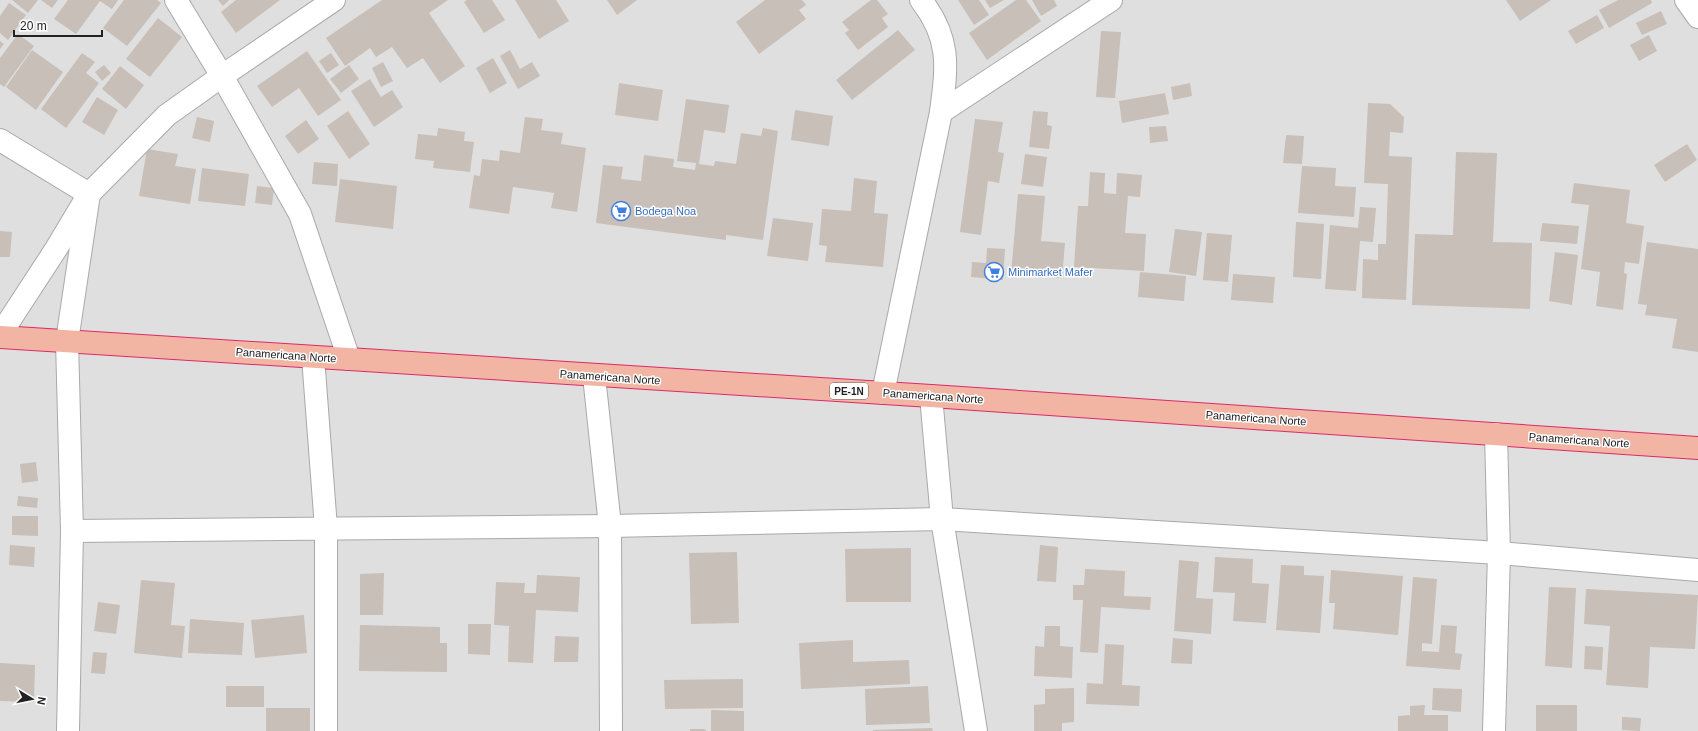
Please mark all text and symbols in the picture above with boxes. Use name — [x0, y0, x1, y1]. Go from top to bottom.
scale bar — [14, 12, 102, 38]
text: 20 m — [20, 19, 47, 33]
supermarket icon: Bodega Noa — [610, 200, 632, 222]
place label: Bodega Noa — [635, 205, 697, 217]
supermarket icon: Minimarket Mafer — [983, 261, 1005, 283]
place label: Minimarket Mafer — [1008, 266, 1093, 278]
street label: Panamericana Norte — [235, 345, 337, 365]
street label: Panamericana Norte — [559, 367, 661, 387]
road number: PE-1N — [830, 383, 868, 399]
street label: Panamericana Norte — [882, 386, 984, 406]
street label: Panamericana Norte — [1205, 408, 1307, 428]
street label: Panamericana Norte — [1528, 430, 1630, 450]
north arrow — [12, 679, 52, 719]
text: N — [35, 696, 48, 706]

